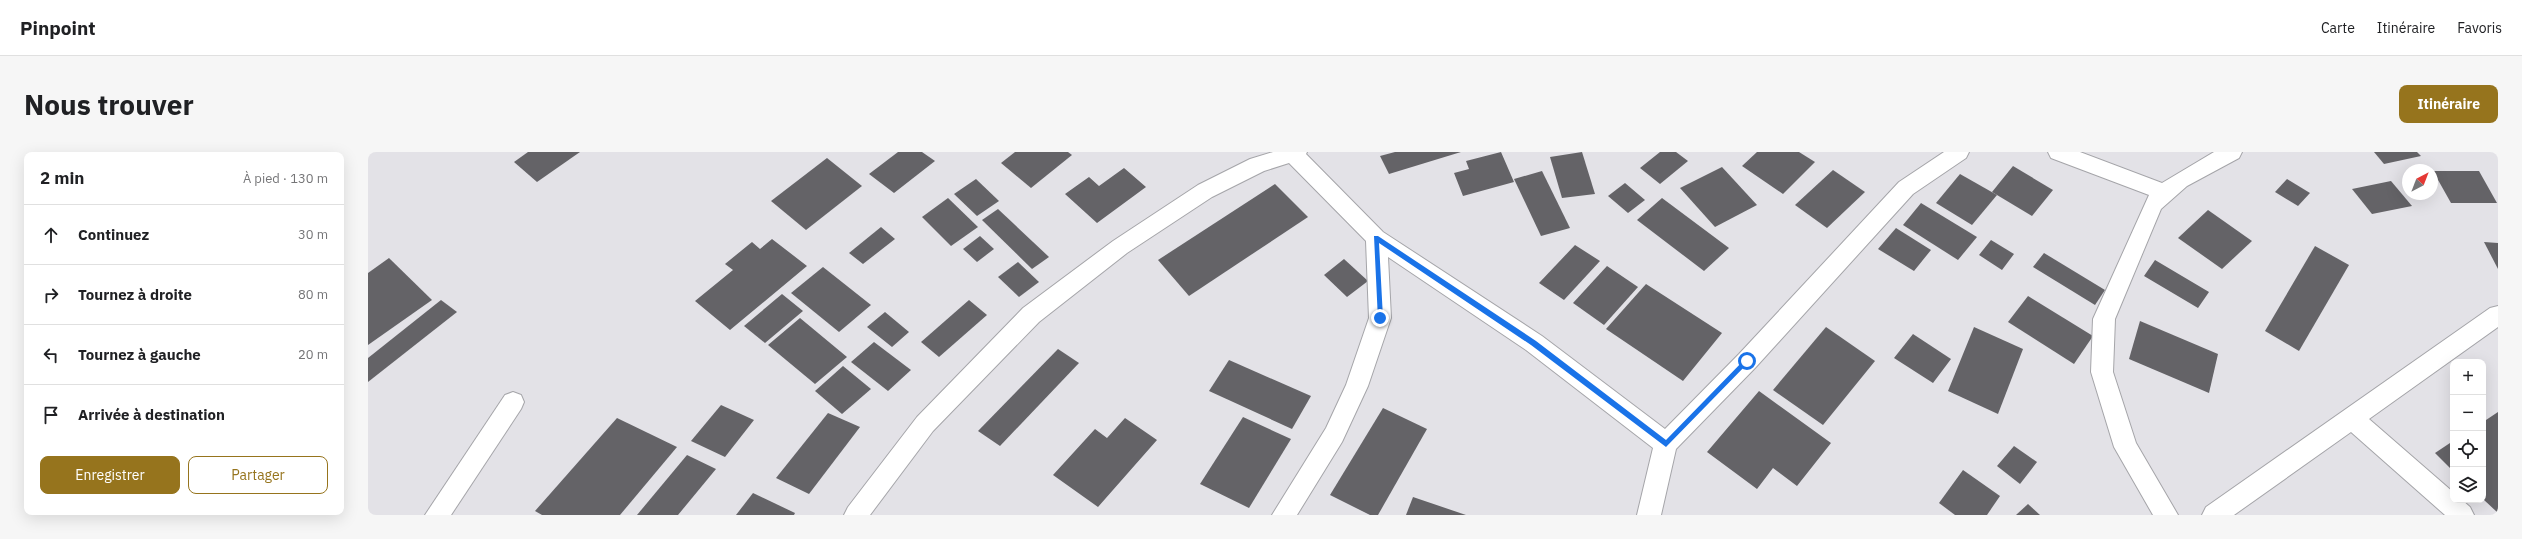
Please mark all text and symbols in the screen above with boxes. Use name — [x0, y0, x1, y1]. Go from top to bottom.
text: Pinpoint — [20, 16, 96, 40]
text: Carte — [2321, 19, 2355, 37]
text: Itinéraire — [2377, 19, 2435, 37]
text: Favoris — [2457, 19, 2502, 37]
button: Itinéraire — [2399, 85, 2498, 123]
text: Nous trouver — [24, 86, 194, 123]
north arrow — [2402, 164, 2438, 200]
text: 2 min — [40, 167, 84, 189]
text: À pied · 130 m — [243, 170, 328, 187]
icon: ahead — [40, 224, 62, 246]
text: Continuez — [78, 225, 149, 244]
text: 30 m — [298, 226, 328, 243]
icon: right — [40, 284, 62, 306]
text: Tournez à droite — [78, 285, 192, 304]
text: 80 m — [298, 286, 328, 303]
route end — [1371, 309, 1389, 327]
icon: left — [40, 344, 62, 366]
text: Tournez à gauche — [78, 345, 201, 364]
text: 20 m — [298, 346, 328, 363]
route start — [1738, 352, 1756, 370]
map controls — [2450, 359, 2486, 503]
button: + — [2450, 359, 2486, 395]
button: − — [2450, 395, 2486, 431]
icon: arrive — [40, 404, 62, 426]
text: Arrivée à destination — [78, 405, 225, 424]
button: locate — [2450, 431, 2486, 467]
button: Enregistrer — [40, 456, 180, 494]
button: Partager — [188, 456, 328, 494]
button: layers — [2450, 467, 2486, 503]

